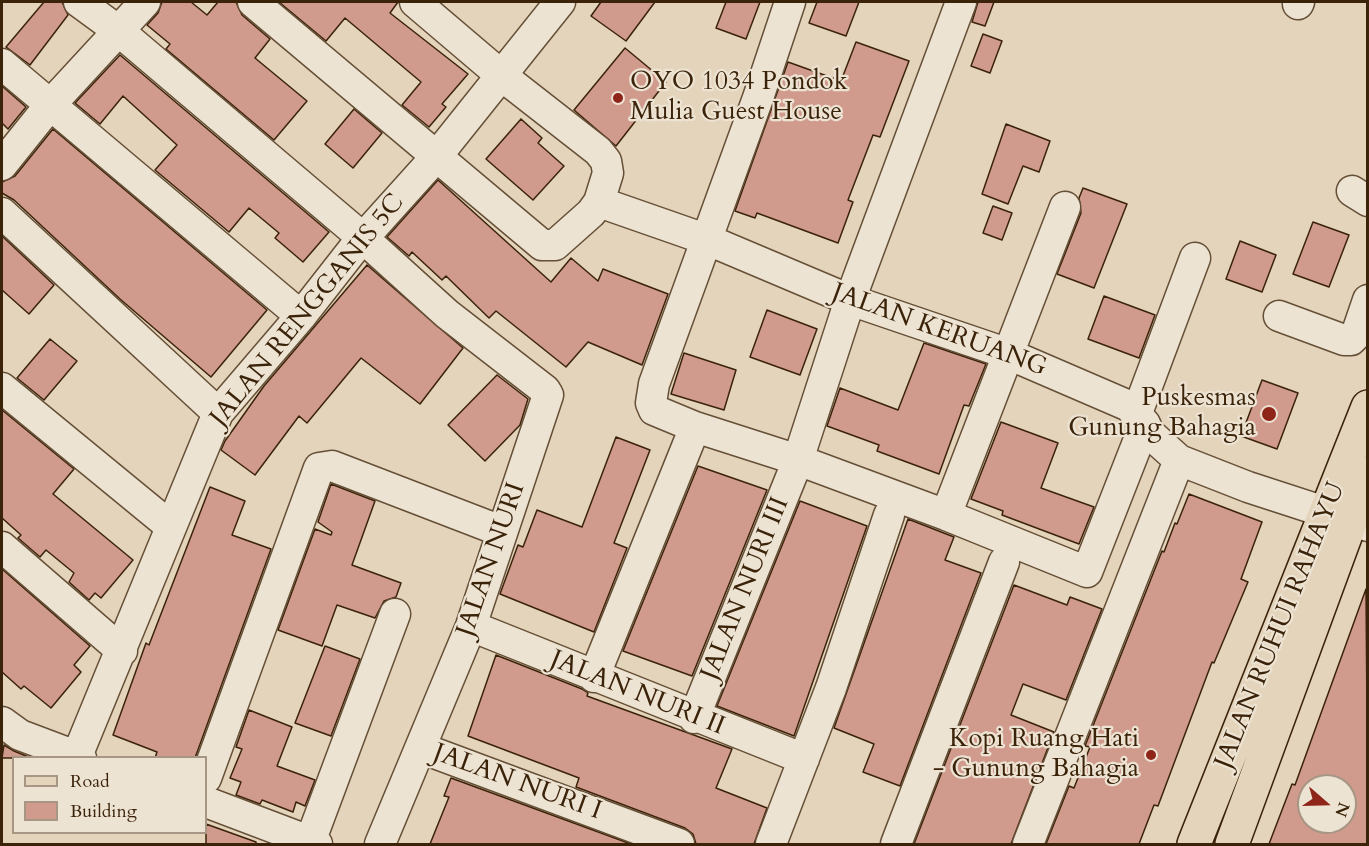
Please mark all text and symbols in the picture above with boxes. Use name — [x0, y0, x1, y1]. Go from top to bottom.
place label: OYO 1034 Pondok Mulia Guest House — [630, 67, 848, 128]
marker: OYO 1034 Pondok Mulia Guest House — [611, 91, 625, 105]
street label: JALAN RENGGANIS 5C — [204, 188, 412, 434]
street label: JALAN KERUANG — [827, 278, 1051, 384]
place label: Puskesmas Gunung Bahagia — [1068, 383, 1256, 444]
marker: Puskesmas Gunung Bahagia — [1260, 405, 1278, 423]
street label: JALAN RUHUI RAHAYU — [1209, 478, 1353, 774]
street label: JALAN NURI — [451, 479, 533, 641]
street label: JALAN NURI III — [695, 493, 797, 685]
street label: JALAN NURI II — [545, 645, 729, 743]
place label: Kopi Ruang Hati - Gunung Bahagia — [933, 724, 1139, 786]
street label: JALAN NURI I — [429, 738, 605, 828]
marker: Kopi Ruang Hati - Gunung Bahagia — [1144, 748, 1158, 762]
legend — [12, 756, 207, 834]
text: Road — [70, 769, 110, 794]
north arrow — [1297, 774, 1357, 834]
text: Building — [70, 799, 137, 824]
text: N — [1329, 799, 1355, 820]

